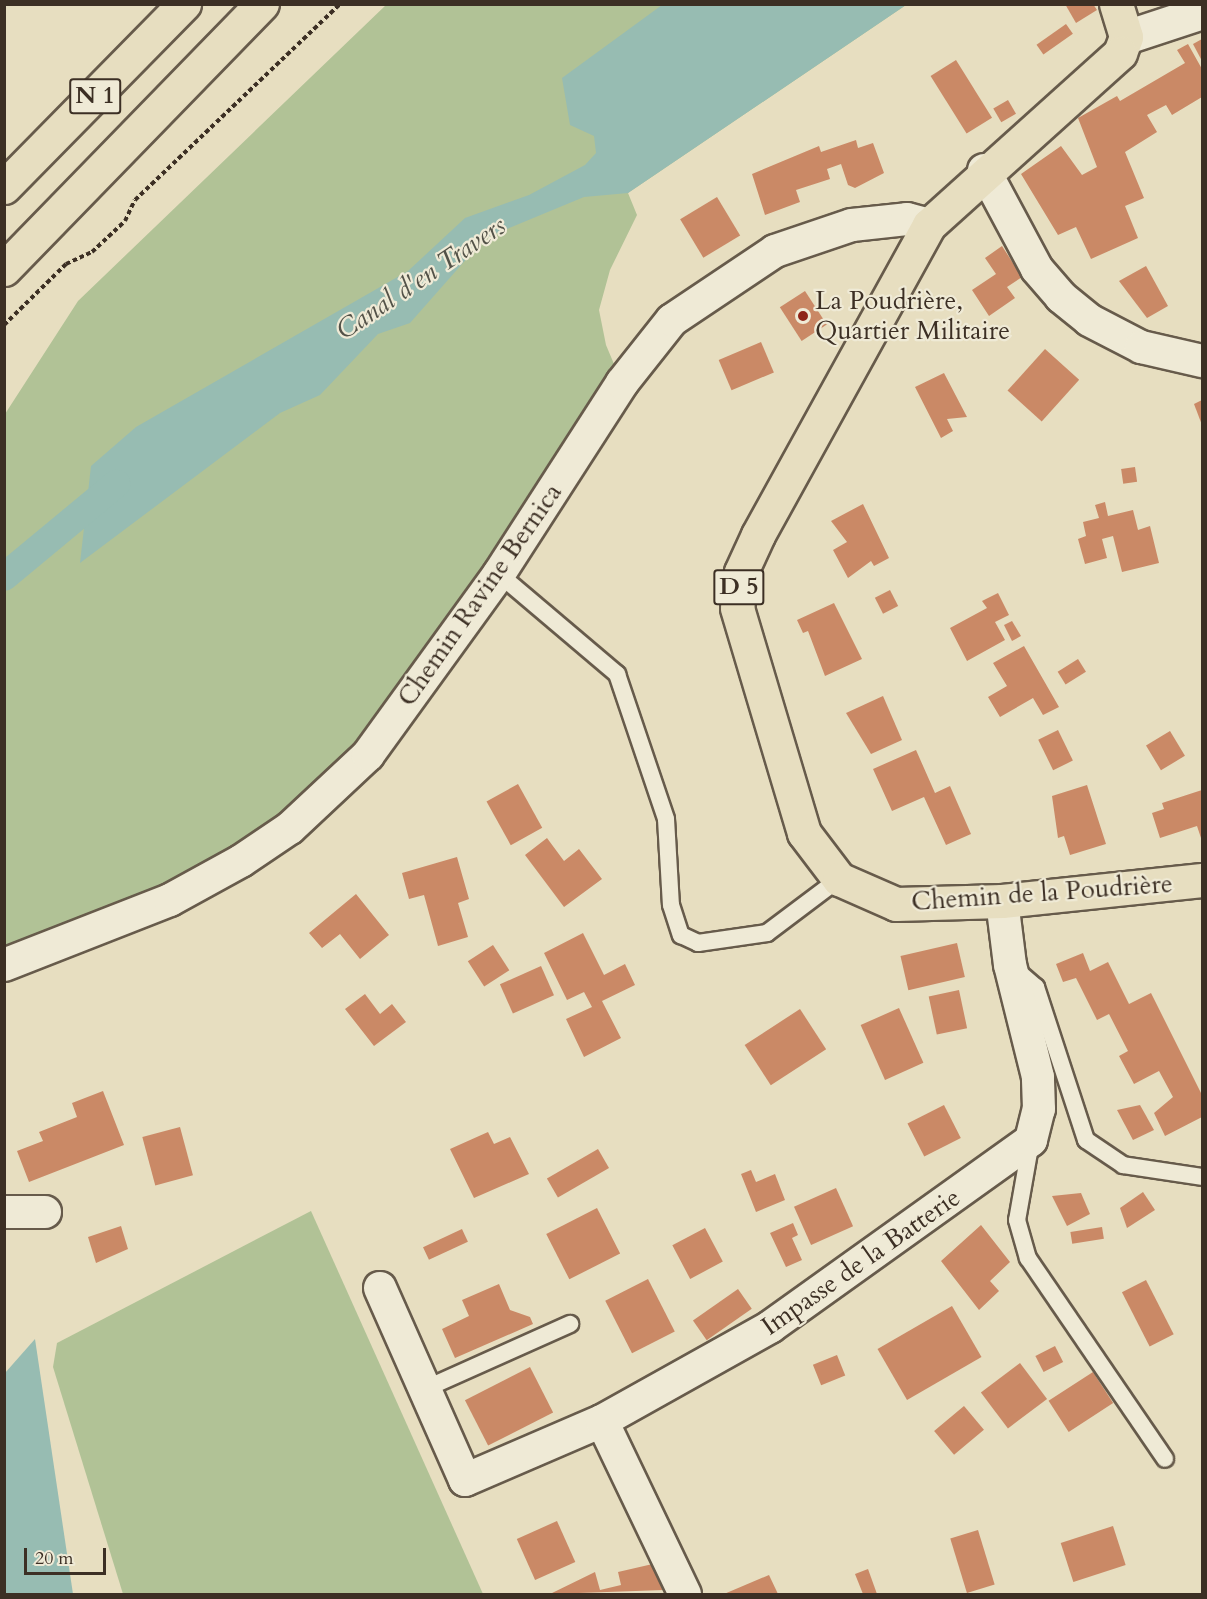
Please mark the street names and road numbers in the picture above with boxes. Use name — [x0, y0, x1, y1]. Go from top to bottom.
road number: N 1 — [68, 75, 122, 117]
street label: Chemin Ravine Bernica — [391, 478, 569, 712]
road number: D 5 — [712, 566, 766, 608]
street label: Chemin de la Poudrière — [910, 868, 1174, 918]
street label: Impasse de la Batterie — [756, 1182, 966, 1342]

